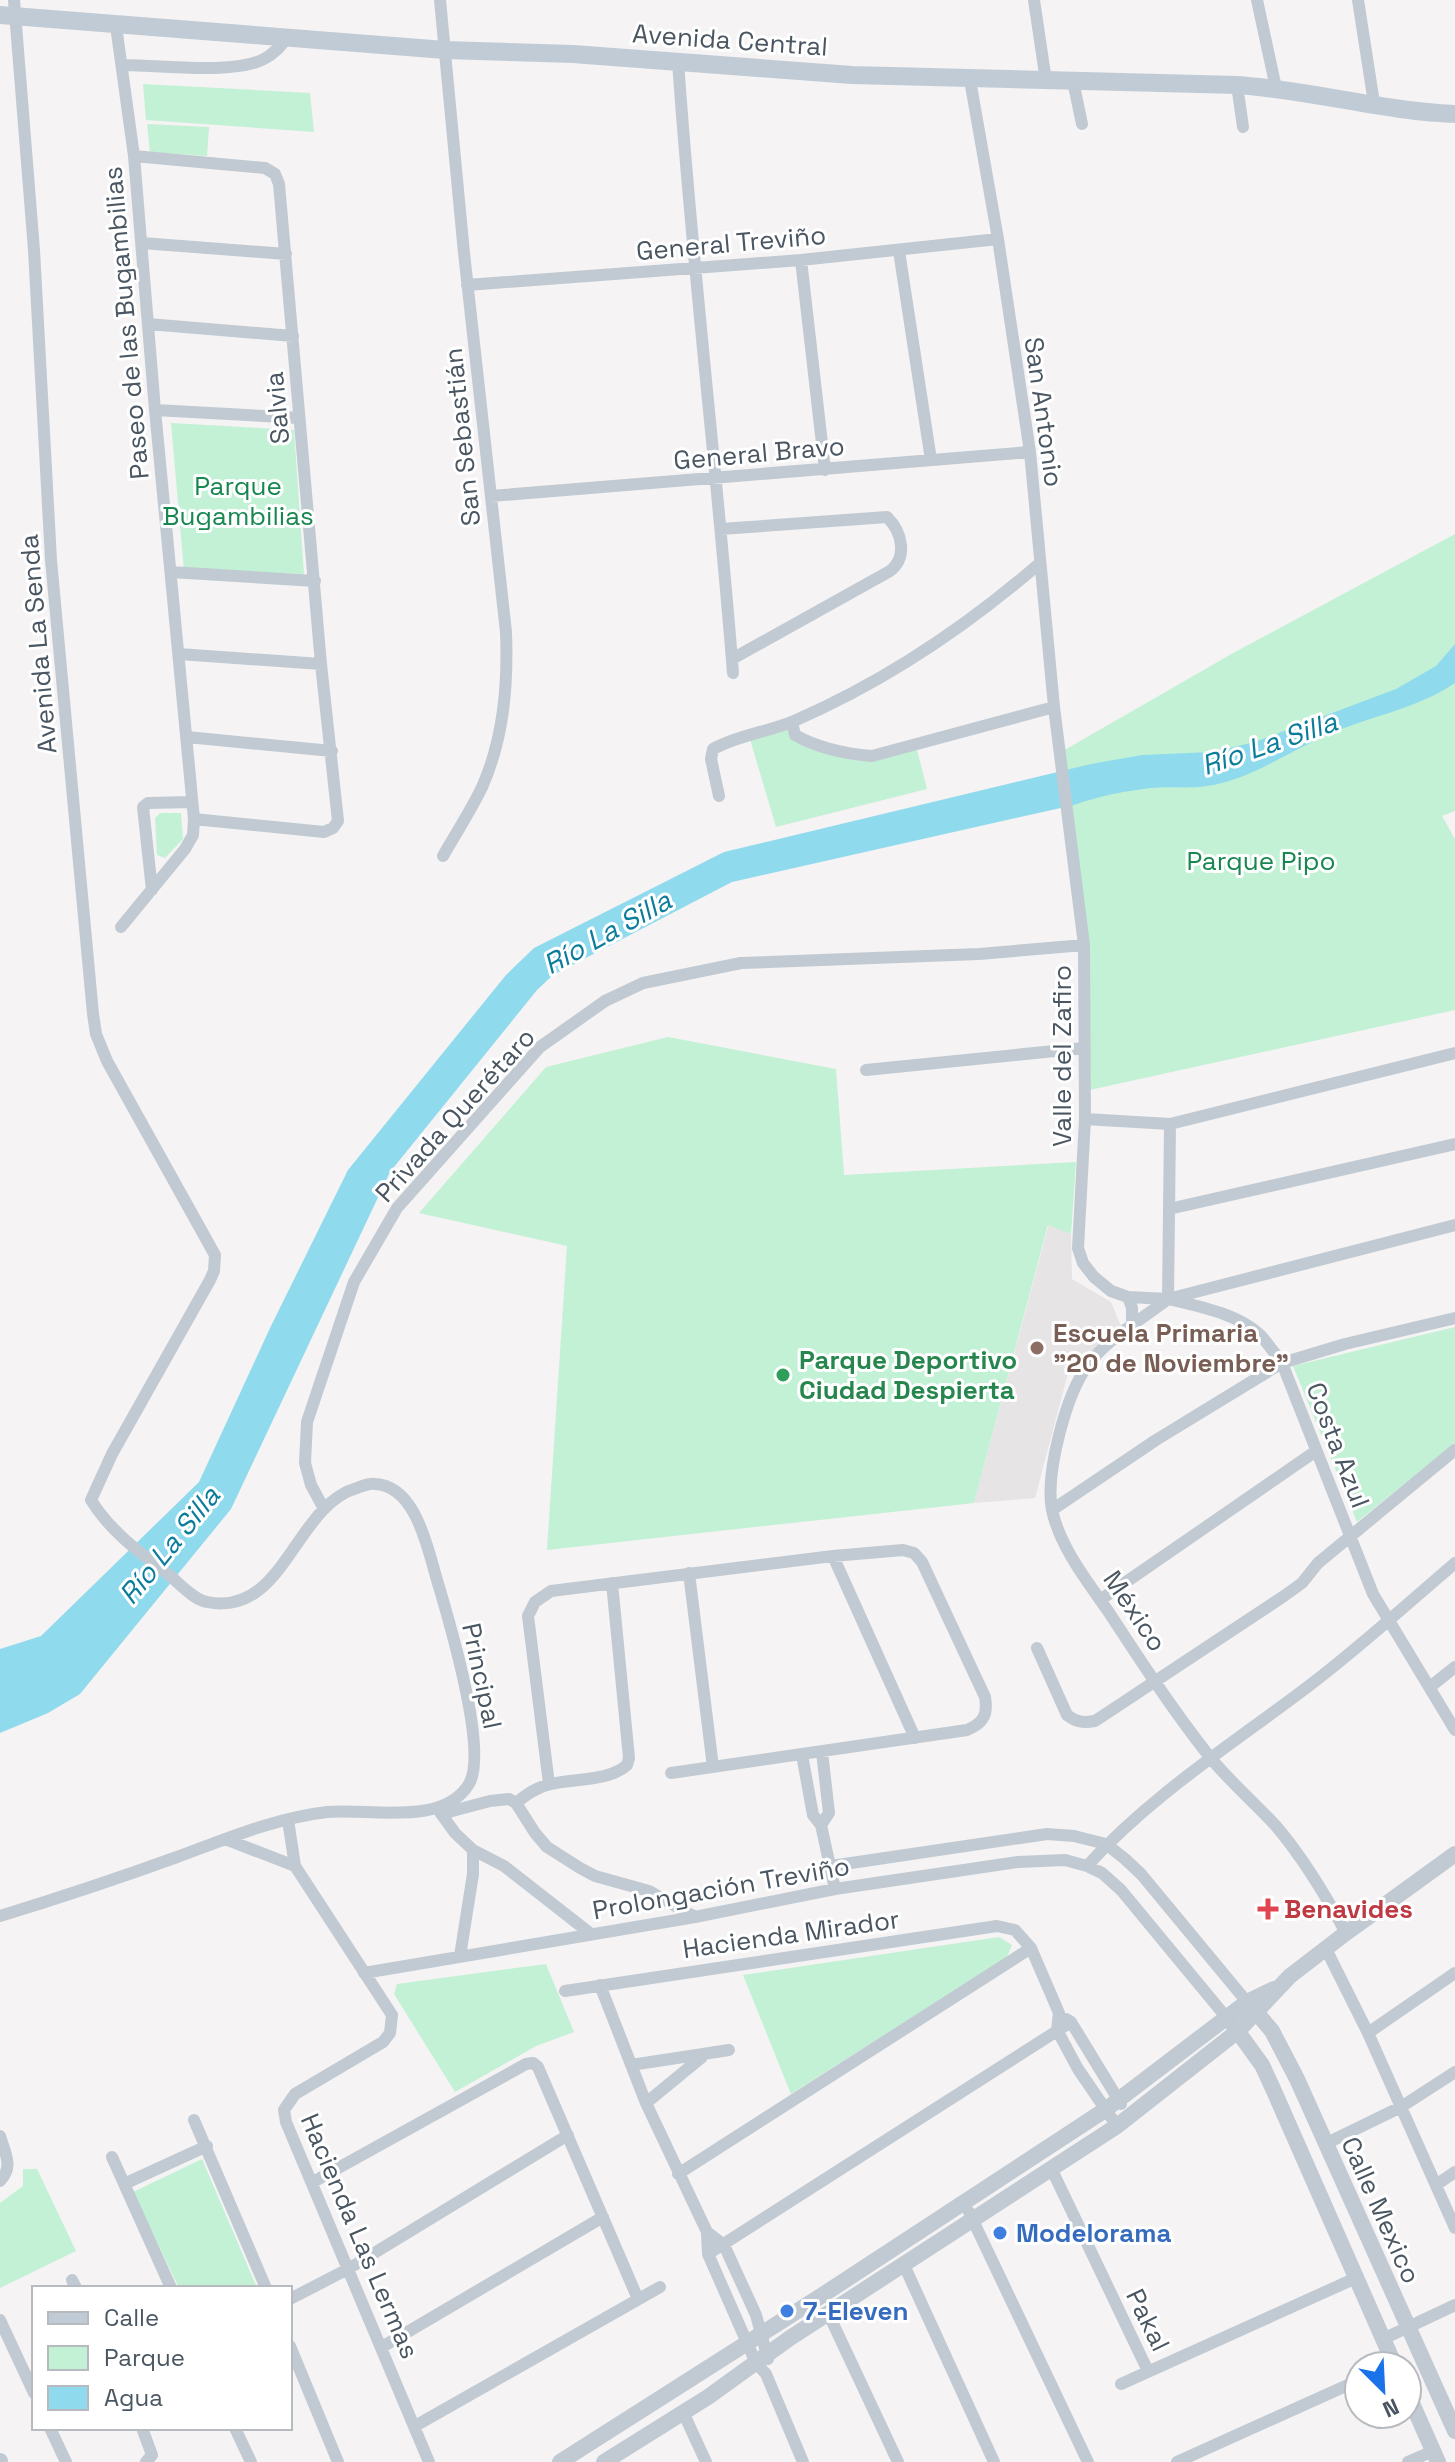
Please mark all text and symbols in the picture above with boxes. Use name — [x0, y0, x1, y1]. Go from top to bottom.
street label: Avenida Central — [631, 16, 829, 64]
street label: Paseo de las Bugambilias — [95, 165, 157, 481]
street label: General Treviño — [635, 218, 827, 268]
street label: San Antonio — [1017, 335, 1071, 489]
street label: San Sebastián — [436, 346, 488, 528]
street label: Salvia — [257, 370, 297, 446]
street label: General Bravo — [672, 429, 846, 477]
park label: Parque Bugambilias — [162, 469, 314, 533]
street label: Avenida La Senda — [11, 533, 65, 755]
water label: Río La Silla — [1196, 703, 1343, 783]
park label: Parque Pipo — [1186, 844, 1336, 878]
water label: Río La Silla — [536, 882, 678, 982]
street label: Valle del Zafiro — [1045, 965, 1079, 1147]
street label: Privada Querétaro — [368, 1021, 542, 1209]
place label: Escuela Primaria "20 de Noviembre" — [1053, 1316, 1289, 1380]
marker: Escuela Primaria "20 de Noviembre" — [1028, 1339, 1046, 1357]
place label: Parque Deportivo Ciudad Despierta — [799, 1343, 1017, 1407]
marker: Parque Deportivo Ciudad Despierta — [774, 1366, 792, 1384]
street label: Costa Azul — [1299, 1378, 1377, 1512]
water label: Río La Silla — [111, 1478, 228, 1611]
street label: México — [1096, 1564, 1174, 1658]
street label: Principal — [454, 1620, 510, 1732]
street label: Prolongación Treviño — [590, 1849, 852, 1927]
place label: Benavides — [1284, 1892, 1413, 1926]
marker: Benavides — [1259, 1900, 1277, 1918]
street label: Hacienda Mirador — [680, 1902, 902, 1966]
street label: Hacienda Las Lermas — [293, 2108, 427, 2364]
street label: Calle Mexico — [1334, 2131, 1428, 2289]
place label: Modelorama — [1016, 2216, 1172, 2250]
marker: Modelorama — [991, 2224, 1009, 2242]
street label: Pakal — [1118, 2283, 1178, 2357]
legend — [32, 2286, 292, 2430]
place label: 7-Eleven — [803, 2294, 908, 2328]
text: Calle — [104, 2302, 159, 2333]
marker: 7-Eleven — [778, 2302, 796, 2320]
text: Parque — [104, 2342, 185, 2373]
north arrow — [1343, 2350, 1423, 2430]
text: Agua — [104, 2382, 163, 2413]
text: N — [1379, 2392, 1404, 2424]

